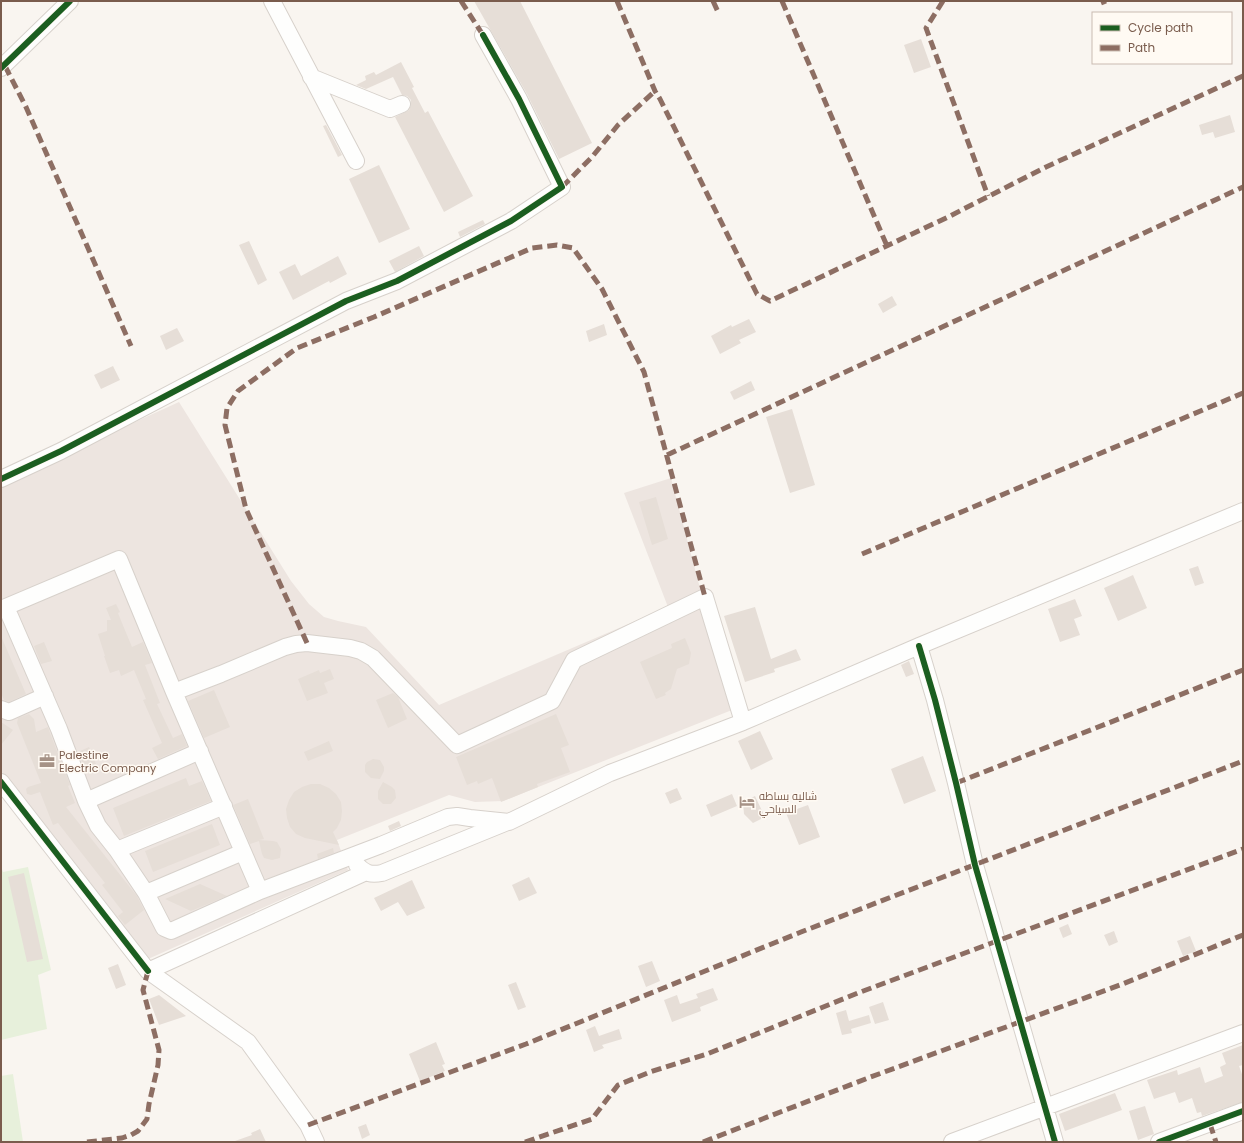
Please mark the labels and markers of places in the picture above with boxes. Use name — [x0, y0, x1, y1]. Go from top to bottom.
place label: Palestine Electric Company — [59, 747, 157, 776]
office icon: Palestine Electric Company — [38, 752, 56, 770]
place label: شاليه بساطه السياحي — [759, 788, 817, 818]
hotel icon: شاليه بساطه السياحي — [738, 793, 756, 811]

